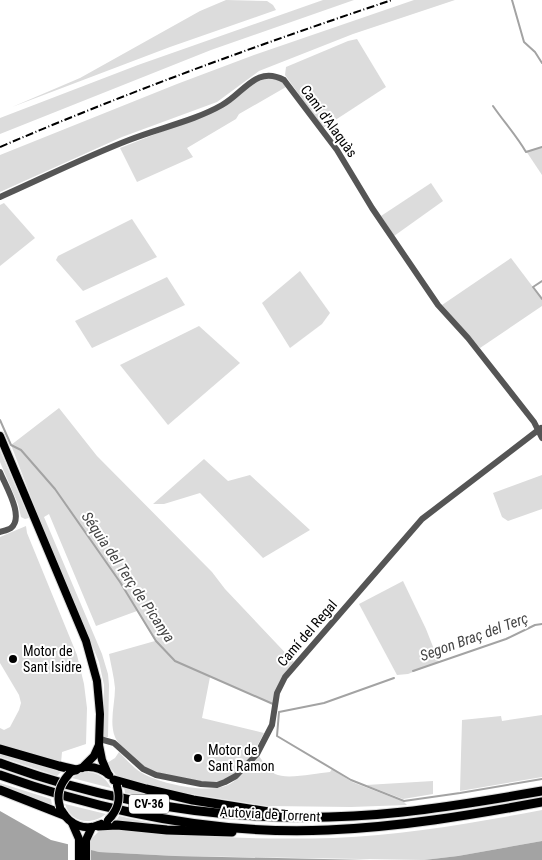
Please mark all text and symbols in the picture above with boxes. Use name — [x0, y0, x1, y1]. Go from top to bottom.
street label: Camí d'Alaquàs — [298, 82, 360, 160]
water label: Séquia del Terç de Picanya — [78, 508, 178, 646]
street label: Camí del Regal — [274, 597, 340, 669]
water label: Segon Braç del Terç — [418, 609, 531, 665]
place label: Motor de Sant Isidre — [23, 643, 82, 675]
marker: Motor de Sant Isidre — [7, 653, 19, 665]
place label: Motor de Sant Ramon — [208, 742, 275, 774]
marker: Motor de Sant Ramon — [192, 752, 204, 764]
road number: CV-36 — [129, 794, 169, 814]
street label: Autovia de Torrent — [219, 803, 321, 825]

